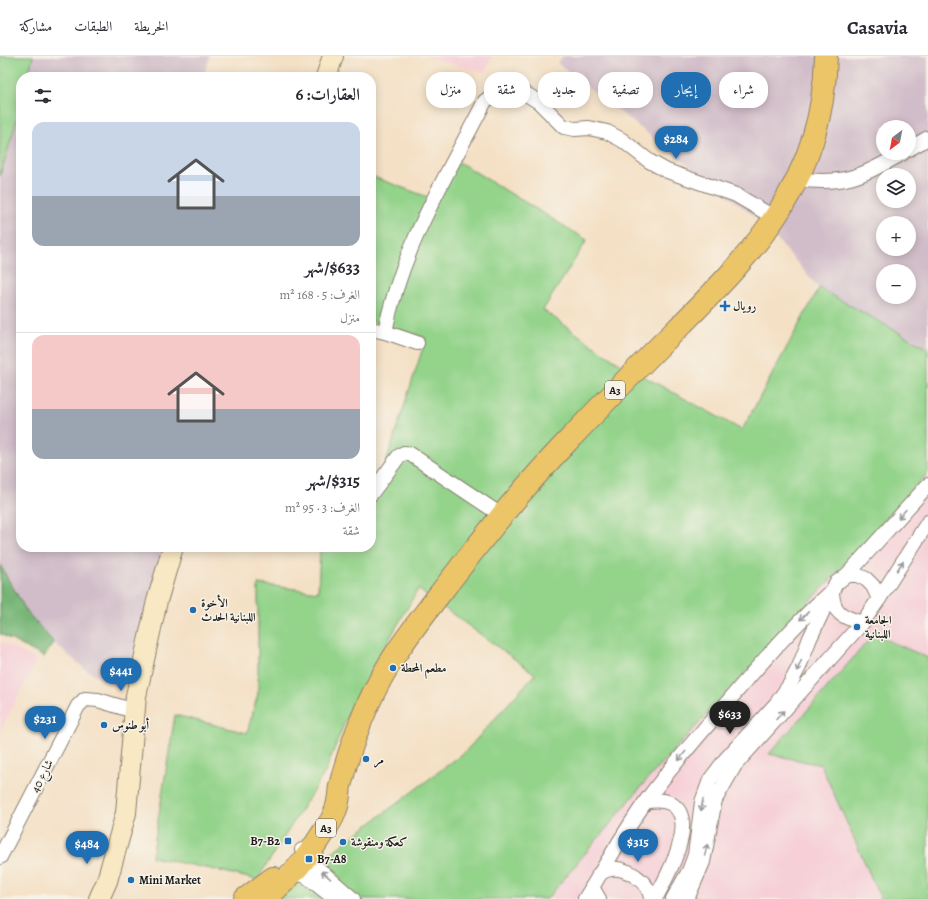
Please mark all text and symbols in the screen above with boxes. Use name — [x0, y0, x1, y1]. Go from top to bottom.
text: Casavia — [847, 15, 908, 41]
text: مشاركة — [20, 17, 52, 36]
text: الطبقات — [74, 17, 112, 36]
text: الخريطة — [134, 17, 168, 36]
chip: منزل — [426, 72, 476, 108]
chip: شقة — [484, 72, 530, 108]
chip: جديد — [538, 72, 590, 108]
chip: تصفية — [598, 72, 653, 108]
chip: إيجار — [661, 72, 711, 108]
chip: شراء — [719, 72, 768, 108]
text: العقارات: 6 — [296, 83, 360, 106]
icon: filters — [32, 85, 54, 107]
north arrow — [876, 120, 916, 160]
map controls — [876, 120, 916, 304]
pin: $284 — [652, 126, 700, 160]
text: $284 — [664, 130, 688, 147]
icon: home — [160, 148, 232, 220]
button: layers — [876, 168, 916, 208]
button: + — [876, 216, 916, 256]
text: $633/شهر — [304, 256, 360, 279]
button: − — [876, 264, 916, 304]
text: الغرف: 5 · 168 m² — [279, 286, 360, 303]
place label: رويال — [733, 298, 757, 314]
marker: رويال — [720, 301, 730, 311]
text: منزل — [340, 309, 360, 326]
icon: home — [160, 361, 232, 433]
road number: A3 — [605, 381, 625, 399]
text: $315/شهر — [306, 469, 360, 492]
text: الغرف: 3 · 95 m² — [285, 499, 360, 516]
one-way arrow — [898, 508, 907, 518]
text: شقة — [343, 522, 360, 539]
one-way arrow — [896, 560, 904, 572]
place label: الأخوة اللبنانية الحدث — [201, 594, 256, 625]
marker: الأخوة اللبنانية الحدث — [188, 605, 198, 615]
one-way arrow — [799, 611, 809, 621]
place label: الجامعة اللبنانية — [865, 612, 892, 642]
marker: الجامعة اللبنانية — [852, 622, 862, 632]
pin: $441 — [97, 658, 145, 692]
one-way arrow — [795, 659, 802, 671]
place label: مطعم المحطة — [401, 660, 447, 679]
text: $441 — [110, 662, 132, 679]
marker: مطعم المحطة — [388, 663, 398, 673]
pin: $633 — [706, 701, 754, 735]
text: $633 — [718, 705, 742, 722]
pin: $231 — [21, 706, 69, 740]
text: $231 — [34, 710, 56, 727]
one-way arrow — [775, 710, 784, 721]
place label: أبو طنوس — [112, 717, 149, 733]
marker: أبو طنوس — [99, 720, 109, 730]
place label: مر — [374, 751, 384, 768]
one-way arrow — [678, 751, 686, 762]
marker: مر — [361, 754, 371, 764]
street label: شارع 40 — [27, 757, 60, 797]
one-way arrow — [698, 798, 706, 811]
road number: A3 — [316, 819, 336, 837]
pin: $315 — [614, 829, 662, 863]
pin: $484 — [63, 831, 111, 865]
place label: B7-B2 — [250, 833, 280, 849]
text: $315 — [627, 833, 649, 850]
place label: كعكة ومنقوشة — [351, 834, 408, 850]
text: $484 — [75, 835, 99, 852]
marker: B7-B2 — [283, 836, 293, 846]
marker: كعكة ومنقوشة — [338, 837, 348, 847]
one-way arrow — [703, 844, 711, 857]
place label: B7-A8 — [317, 851, 347, 867]
marker: B7-A8 — [304, 854, 314, 864]
one-way arrow — [320, 870, 331, 879]
place label: Mini Market — [139, 872, 201, 888]
marker: Mini Market — [126, 875, 136, 885]

